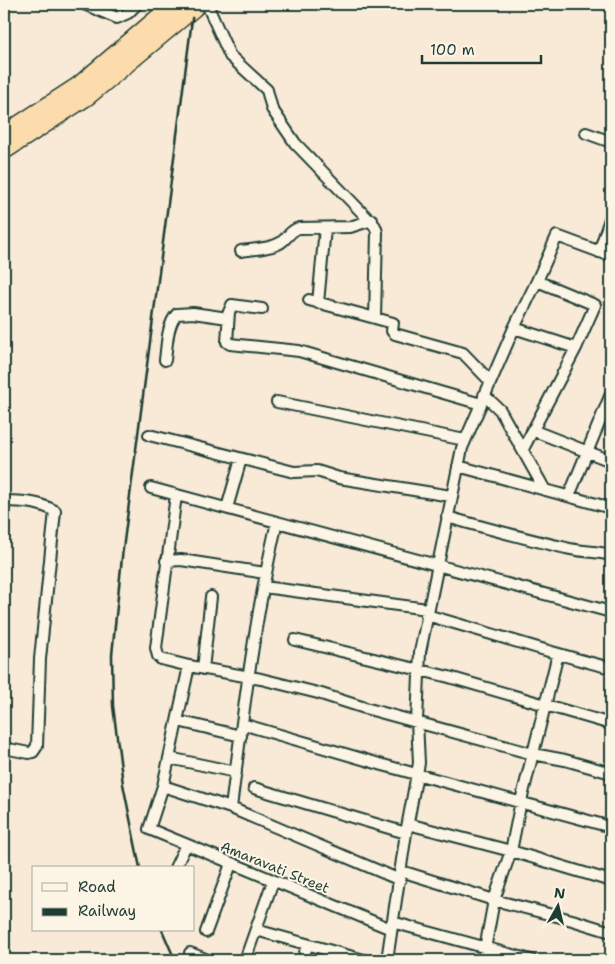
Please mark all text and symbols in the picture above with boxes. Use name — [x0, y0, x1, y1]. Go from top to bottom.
scale bar — [422, 32, 541, 64]
text: 100 m — [430, 40, 475, 60]
street label: Amaravati Street — [218, 837, 332, 897]
legend — [32, 866, 195, 932]
text: Road — [78, 877, 116, 897]
north arrow — [532, 882, 582, 932]
text: N — [553, 883, 567, 903]
text: Railway — [78, 901, 136, 921]

